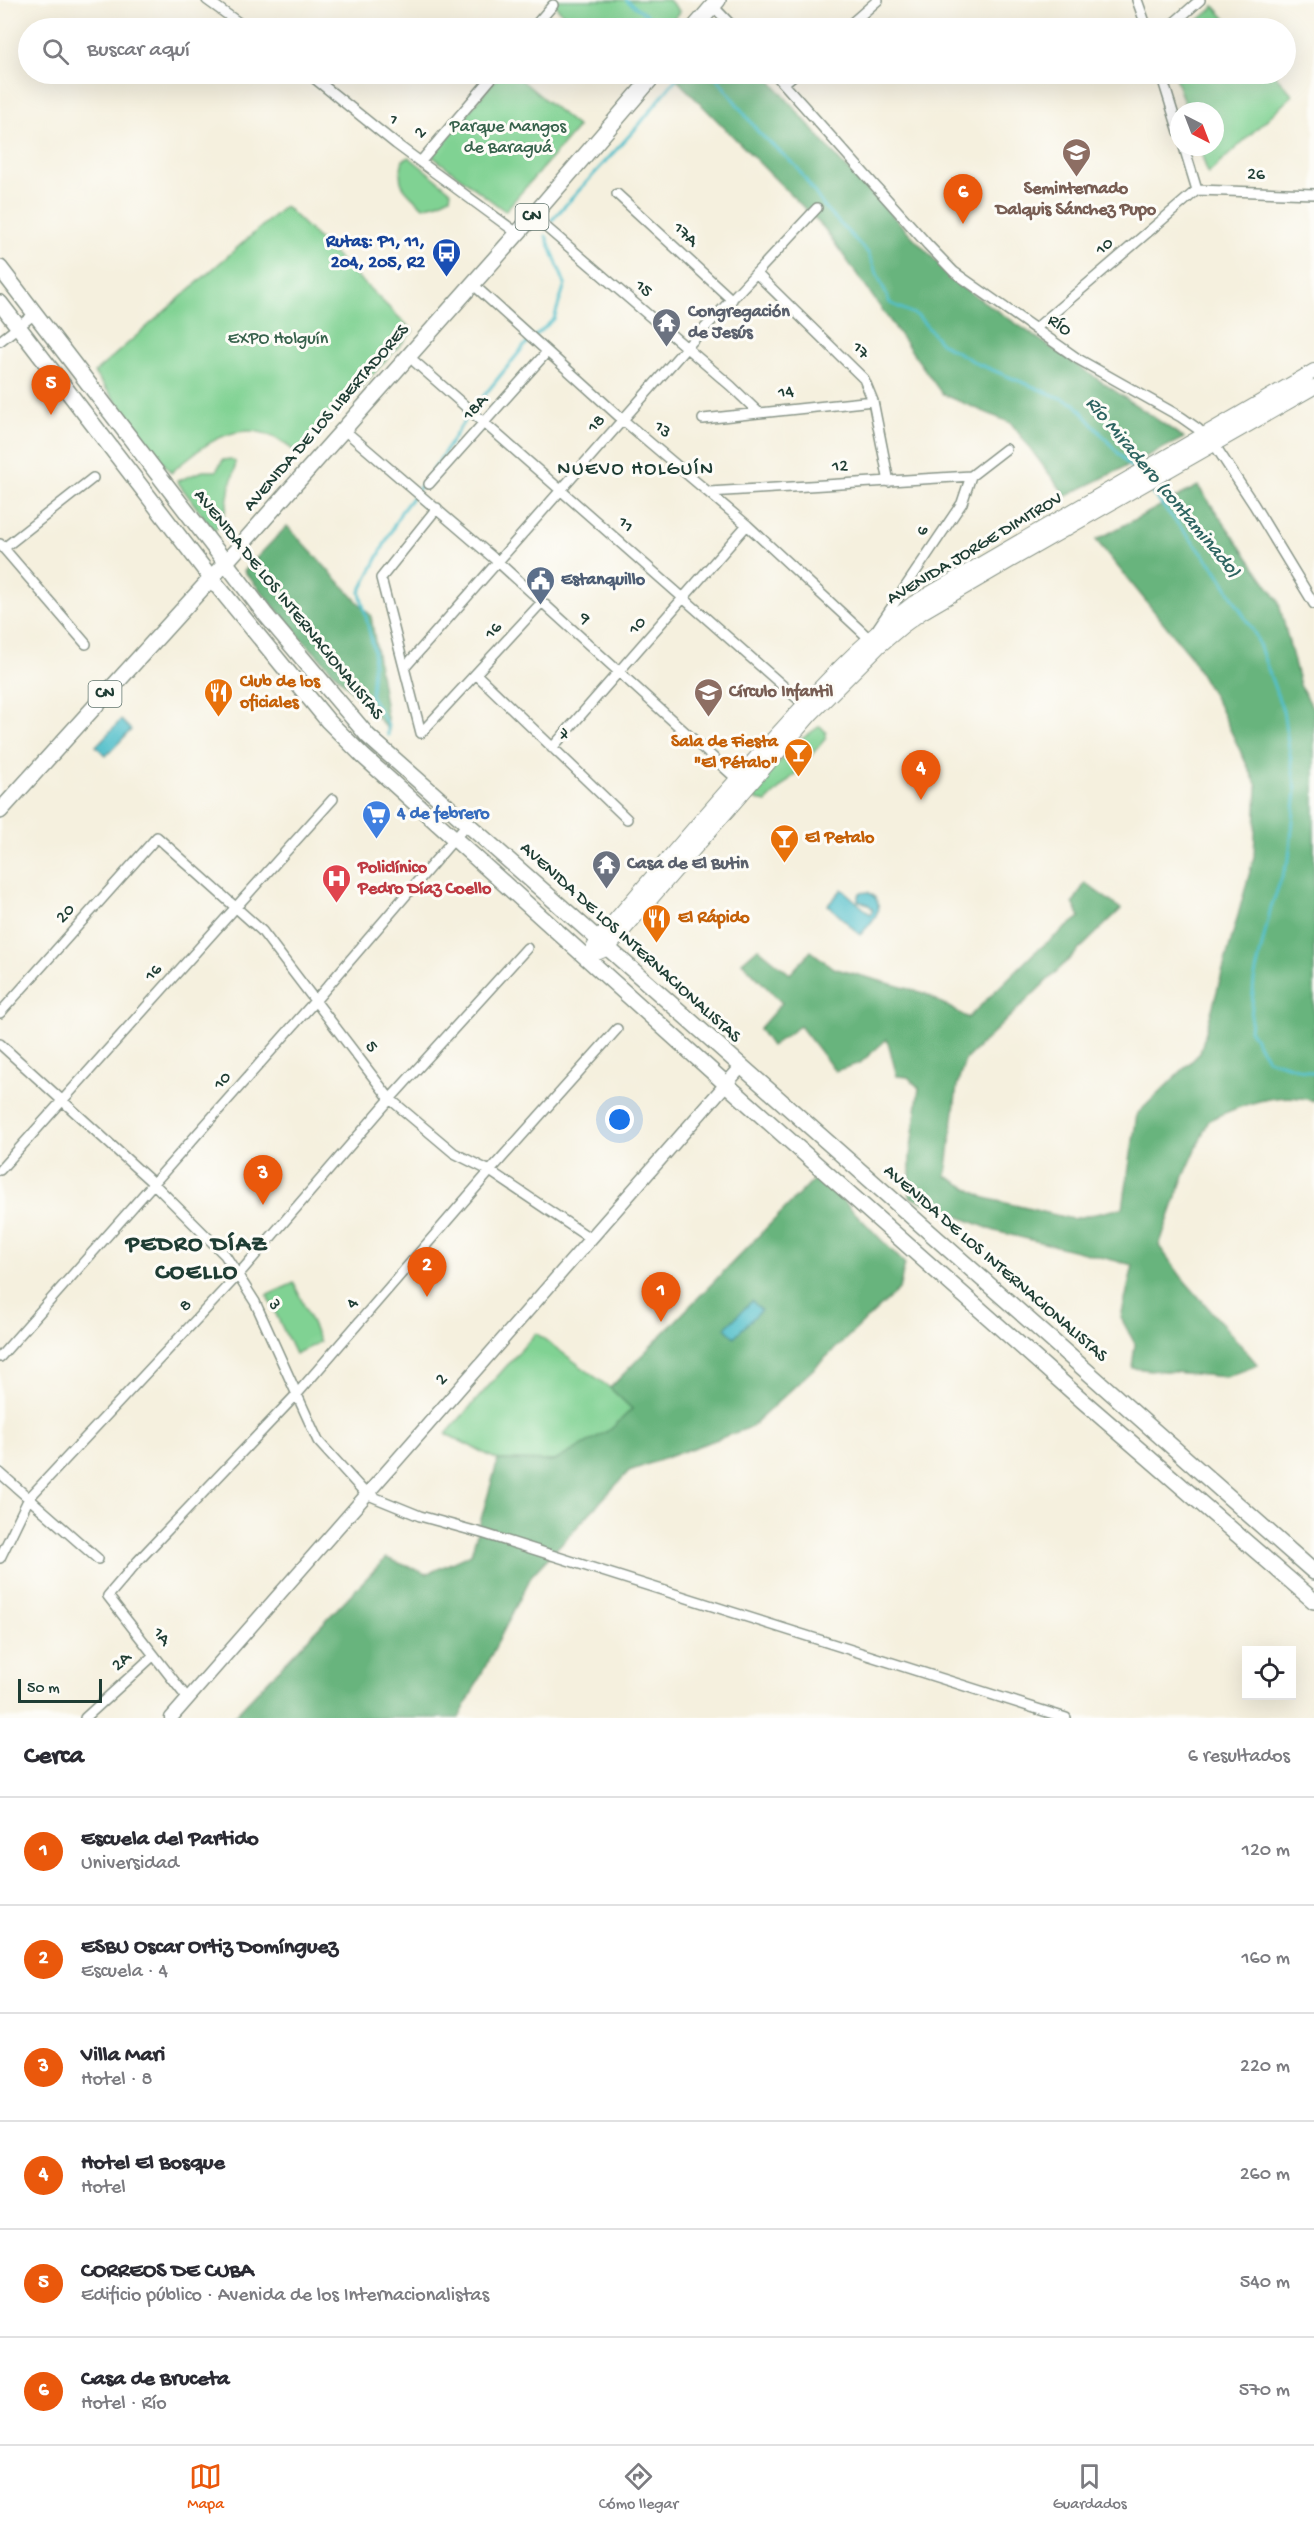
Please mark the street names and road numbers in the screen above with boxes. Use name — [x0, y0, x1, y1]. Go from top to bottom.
street label: 1 — [383, 109, 402, 130]
street label: 2 — [410, 123, 432, 143]
street label: 26 — [1247, 164, 1266, 186]
road number: CN — [516, 204, 548, 230]
street label: 17A — [667, 217, 703, 253]
street label: 10 — [1091, 233, 1118, 261]
street label: 15 — [629, 275, 656, 302]
street label: RÍO — [1043, 310, 1075, 342]
street label: AVENIDA DE LOS LIBERTADORES — [240, 319, 415, 516]
street label: 17 — [846, 337, 874, 365]
street label: 14 — [776, 382, 795, 404]
street label: 18A — [458, 390, 494, 426]
street label: 18 — [583, 411, 611, 438]
street label: 13 — [648, 416, 675, 443]
street label: 12 — [830, 456, 849, 478]
street label: AVENIDA DE LOS INTERNACIONALISTAS — [189, 486, 388, 725]
street label: AVENIDA JORGE DIMITROV — [883, 488, 1067, 610]
street label: 11 — [612, 512, 637, 538]
street label: 6 — [912, 521, 935, 541]
street label: 9 — [573, 608, 594, 630]
street label: 10 — [624, 613, 652, 640]
street label: 16 — [480, 617, 508, 645]
road number: CN — [88, 681, 122, 707]
street label: 7 — [552, 723, 574, 746]
street label: AVENIDA DE LOS INTERNACIONALISTAS — [515, 838, 745, 1048]
street label: 20 — [52, 900, 80, 928]
street label: 16 — [140, 959, 168, 987]
street label: 5 — [360, 1037, 382, 1057]
street label: 10 — [209, 1068, 237, 1095]
street label: AVENIDA DE LOS INTERNACIONALISTAS — [879, 1161, 1112, 1368]
street label: 4 — [342, 1294, 364, 1314]
street label: 8 — [175, 1295, 197, 1317]
street label: 3 — [262, 1295, 285, 1314]
street label: 2 — [431, 1370, 453, 1390]
street label: 1A — [147, 1623, 176, 1652]
street label: 2A — [108, 1647, 137, 1676]

